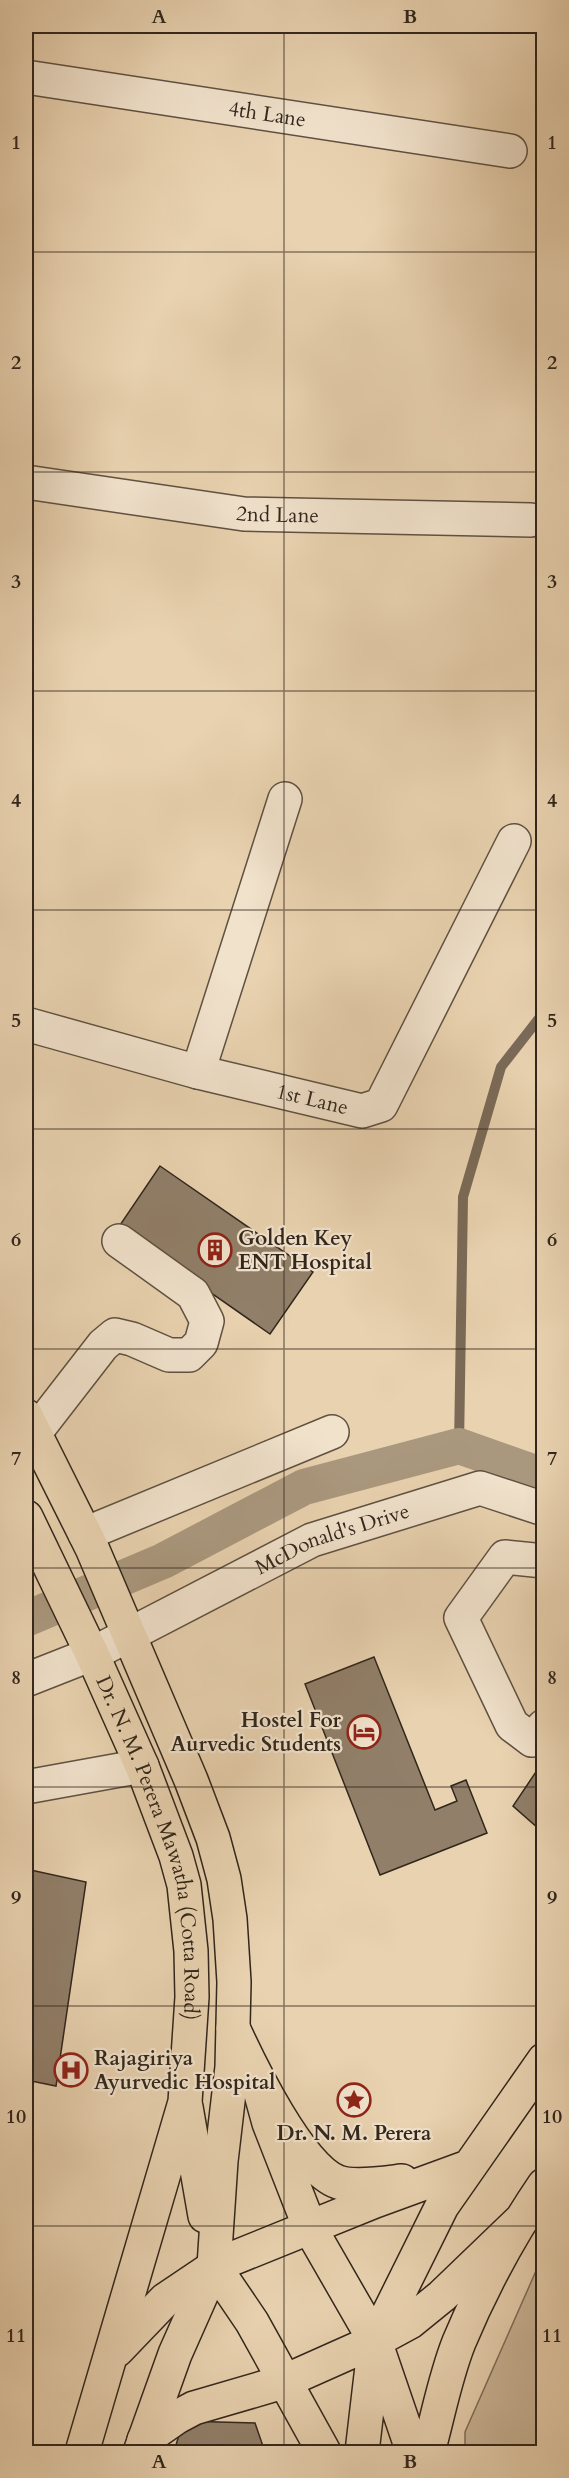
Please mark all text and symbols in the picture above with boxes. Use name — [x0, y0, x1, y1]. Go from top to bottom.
text: A — [151, 3, 167, 30]
text: B — [403, 3, 417, 30]
street label: 4th Lane — [226, 94, 308, 135]
text: 1 — [11, 129, 21, 156]
text: 1 — [547, 129, 557, 156]
text: 2 — [11, 349, 21, 376]
text: 2 — [547, 349, 557, 376]
street label: 2nd Lane — [234, 499, 319, 531]
text: 3 — [11, 568, 21, 595]
text: 3 — [547, 568, 557, 595]
text: 4 — [11, 787, 21, 814]
text: 4 — [547, 787, 557, 814]
text: 5 — [11, 1007, 21, 1034]
text: 5 — [547, 1007, 557, 1034]
street label: 1st Lane — [273, 1077, 351, 1122]
place label: Golden Key ENT Hospital — [238, 1224, 372, 1277]
text: 6 — [11, 1226, 21, 1253]
text: 6 — [547, 1226, 557, 1253]
building icon: Golden Key ENT Hospital — [197, 1232, 233, 1268]
text: 7 — [11, 1445, 21, 1472]
text: 7 — [547, 1445, 557, 1472]
street label: McDonald's Drive — [250, 1497, 413, 1582]
text: 8 — [11, 1664, 21, 1691]
text: 8 — [547, 1664, 557, 1691]
street label: Dr. N. M. Perera Mawatha (Cotta Road) — [89, 1671, 206, 2021]
place label: Hostel For Aurvedic Students — [170, 1706, 342, 1759]
hotel icon: Hostel For Aurvedic Students — [346, 1714, 382, 1750]
text: 9 — [11, 1884, 21, 1911]
text: 9 — [547, 1884, 557, 1911]
place label: Rajagiriya Ayurvedic Hospital — [94, 2044, 276, 2097]
hospital icon: Rajagiriya Ayurvedic Hospital — [53, 2052, 89, 2088]
place icon: Dr. N. M. Perera — [336, 2082, 372, 2118]
text: 10 — [6, 2103, 26, 2130]
text: 10 — [542, 2103, 562, 2130]
place label: Dr. N. M. Perera — [277, 2119, 432, 2148]
text: 11 — [6, 2322, 26, 2349]
text: 11 — [542, 2322, 562, 2349]
text: A — [151, 2448, 167, 2475]
text: B — [403, 2448, 417, 2475]

